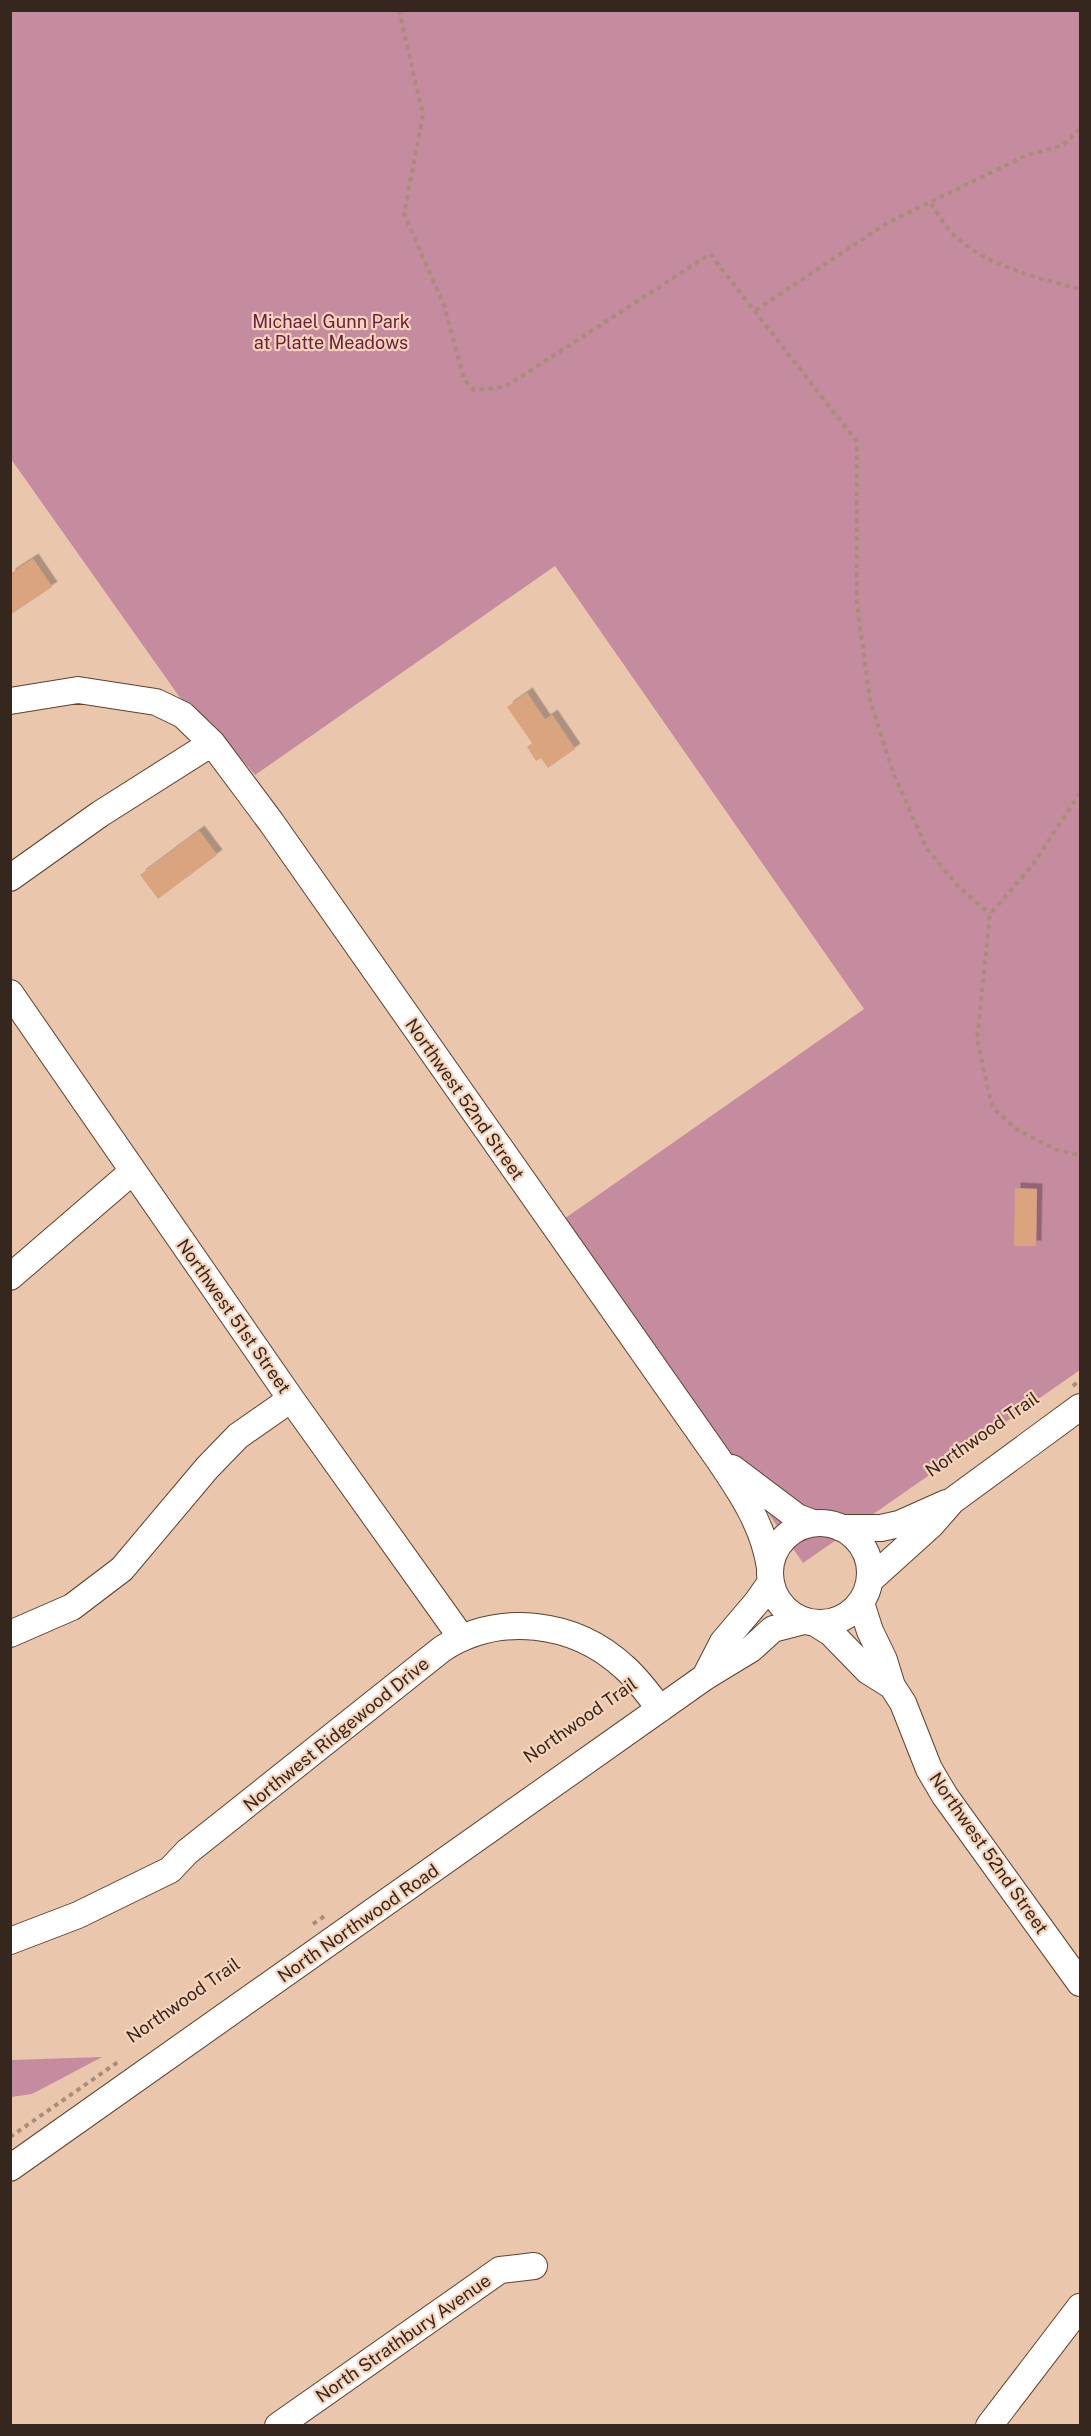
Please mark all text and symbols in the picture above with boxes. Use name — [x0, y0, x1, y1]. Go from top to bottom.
park label: Michael Gunn Park at Platte Meadows — [252, 311, 410, 353]
street label: Northwest 52nd Street — [401, 1014, 529, 1184]
street label: Northwest 51st Street — [173, 1235, 295, 1397]
street label: Northwood Trail — [921, 1387, 1043, 1481]
street label: Northwest Ridgewood Drive — [239, 1653, 433, 1815]
street label: Northwood Trail — [519, 1673, 641, 1767]
street label: Northwest 52nd Street — [925, 1768, 1053, 1938]
street label: North Northwood Road — [274, 1859, 442, 1987]
street label: Northwood Trail — [122, 1953, 244, 2047]
street label: North Strathbury Avenue — [311, 2270, 495, 2406]

